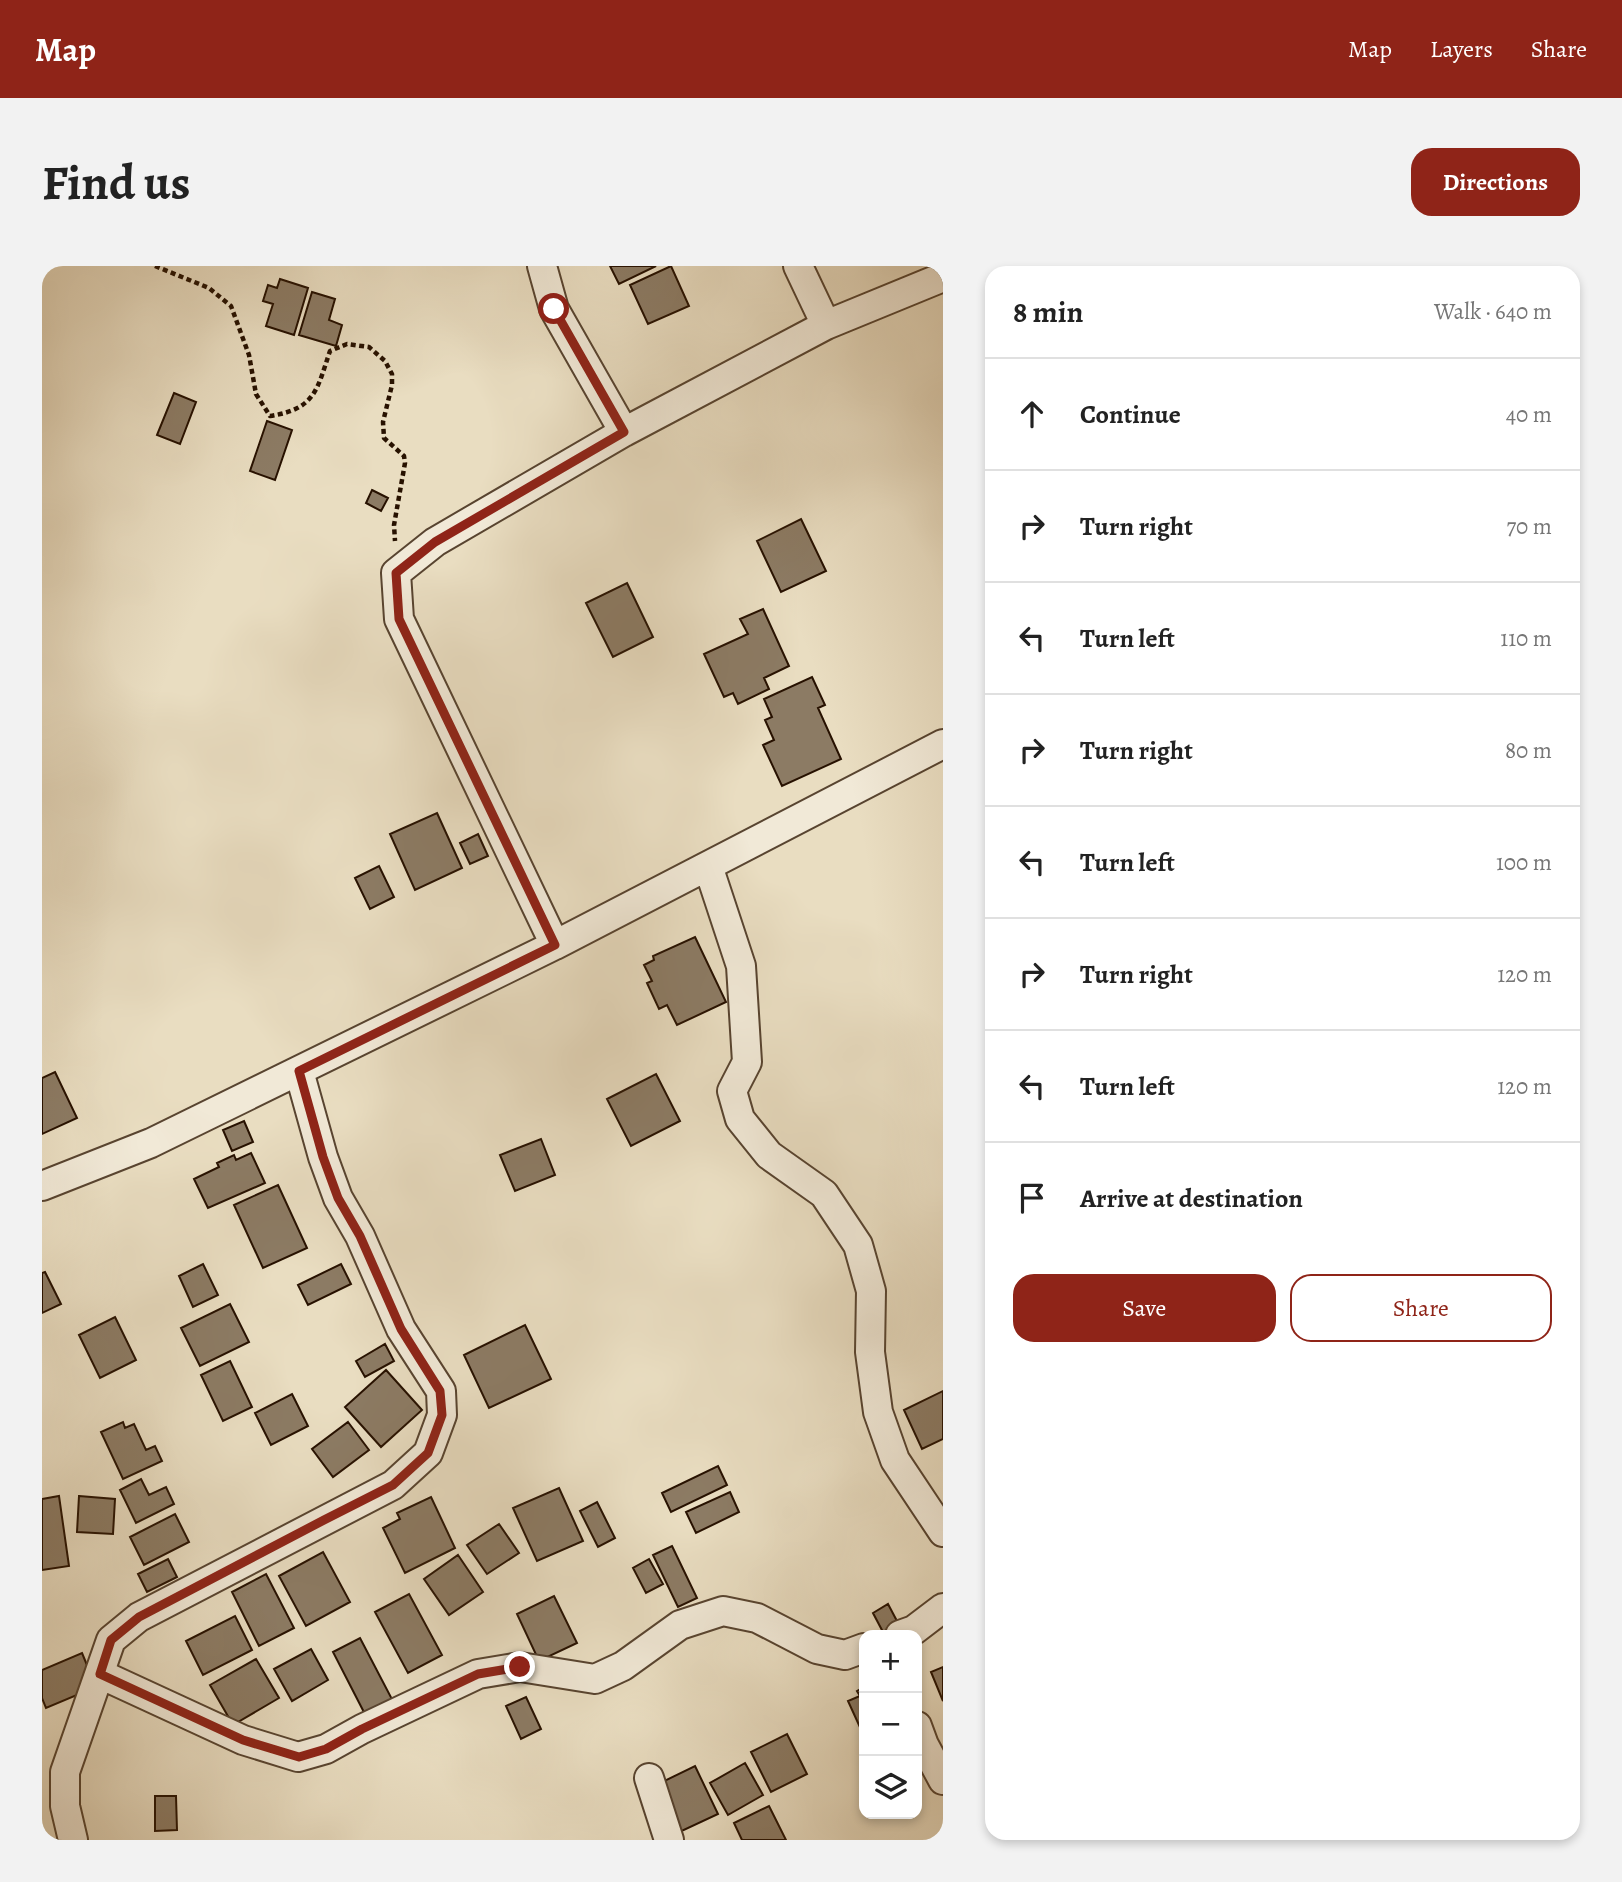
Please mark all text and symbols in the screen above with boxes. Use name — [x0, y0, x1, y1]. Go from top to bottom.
text: Map — [35, 27, 96, 72]
text: Map — [1348, 33, 1392, 65]
text: Layers — [1430, 33, 1493, 65]
text: Share — [1531, 33, 1587, 65]
button: Directions — [1411, 148, 1580, 216]
text: Find us — [42, 149, 190, 216]
text: 8 min — [1013, 292, 1083, 332]
route start — [538, 293, 569, 324]
text: Walk · 640 m — [1434, 296, 1552, 327]
icon: ahead — [1013, 395, 1051, 433]
text: Continue — [1080, 397, 1181, 432]
text: 40 m — [1506, 399, 1552, 430]
icon: right — [1013, 507, 1051, 545]
text: Turn right — [1080, 509, 1193, 544]
text: 70 m — [1506, 511, 1552, 542]
icon: left — [1013, 619, 1051, 657]
text: Turn left — [1080, 621, 1175, 656]
text: 110 m — [1500, 623, 1552, 654]
icon: right — [1013, 731, 1051, 769]
text: Turn right — [1080, 733, 1193, 768]
text: 80 m — [1505, 735, 1552, 766]
icon: left — [1013, 843, 1051, 881]
text: Turn left — [1080, 845, 1175, 880]
text: 100 m — [1496, 847, 1552, 878]
icon: right — [1013, 955, 1051, 993]
text: Turn right — [1080, 957, 1193, 992]
text: 120 m — [1497, 959, 1552, 990]
icon: left — [1013, 1067, 1051, 1105]
text: Turn left — [1080, 1069, 1175, 1104]
text: 120 m — [1497, 1071, 1552, 1102]
icon: arrive — [1013, 1179, 1051, 1217]
text: Arrive at destination — [1080, 1181, 1303, 1216]
button: Save — [1013, 1274, 1276, 1342]
button: Share — [1290, 1274, 1552, 1342]
map controls — [859, 1630, 922, 1819]
button: + — [859, 1630, 922, 1693]
route end — [504, 1651, 535, 1682]
button: − — [859, 1693, 922, 1756]
button: layers — [859, 1756, 922, 1819]

